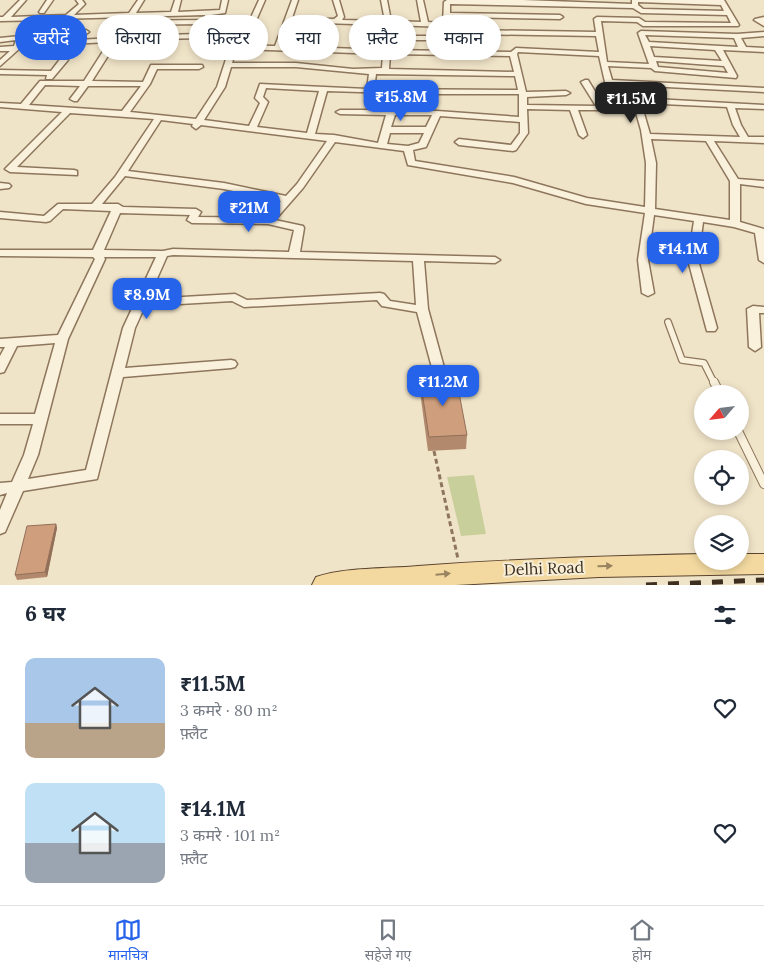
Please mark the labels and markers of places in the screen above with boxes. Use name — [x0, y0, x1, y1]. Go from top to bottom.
pin: ₹15.8M — [360, 80, 442, 122]
pin: ₹11.5M — [590, 82, 672, 124]
pin: ₹21M — [219, 190, 279, 233]
pin: ₹14.1M — [642, 232, 724, 274]
pin: ₹8.9M — [112, 278, 182, 320]
pin: ₹11.2M — [402, 364, 484, 407]

